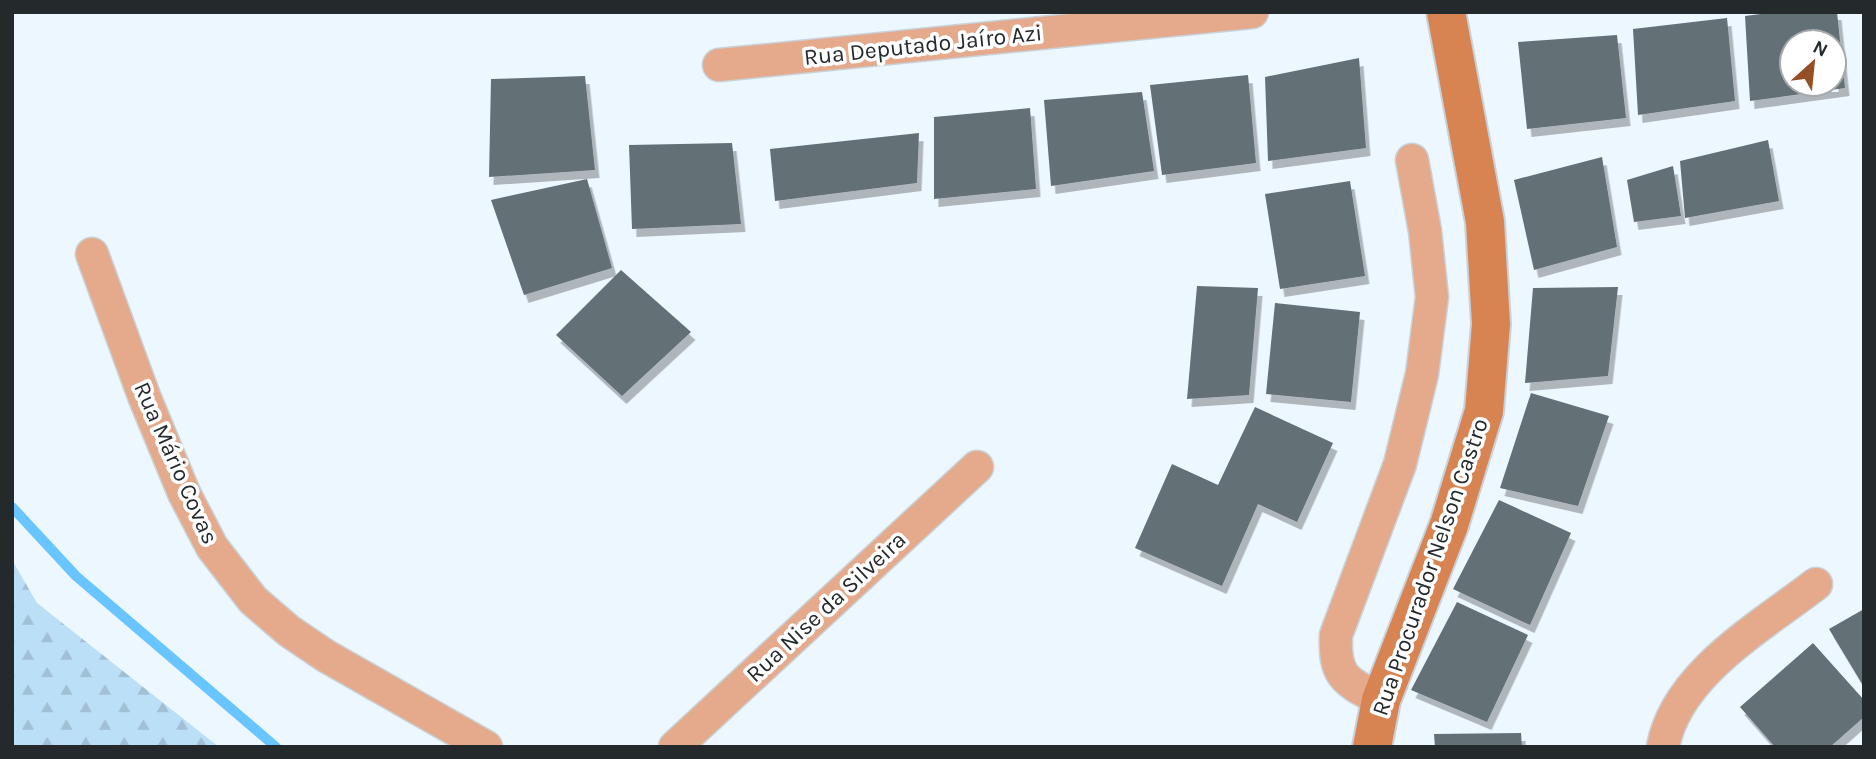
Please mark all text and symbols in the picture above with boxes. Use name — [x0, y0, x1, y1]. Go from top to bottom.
street label: Rua Deputado Jaíro Azi — [802, 19, 1044, 71]
north arrow — [1778, 28, 1848, 98]
text: N — [1809, 36, 1831, 62]
street label: Rua Mário Covas — [128, 378, 224, 548]
street label: Rua Procurador Nelson Castro — [1366, 415, 1494, 719]
street label: Rua Nise da Silveira — [741, 526, 911, 688]

